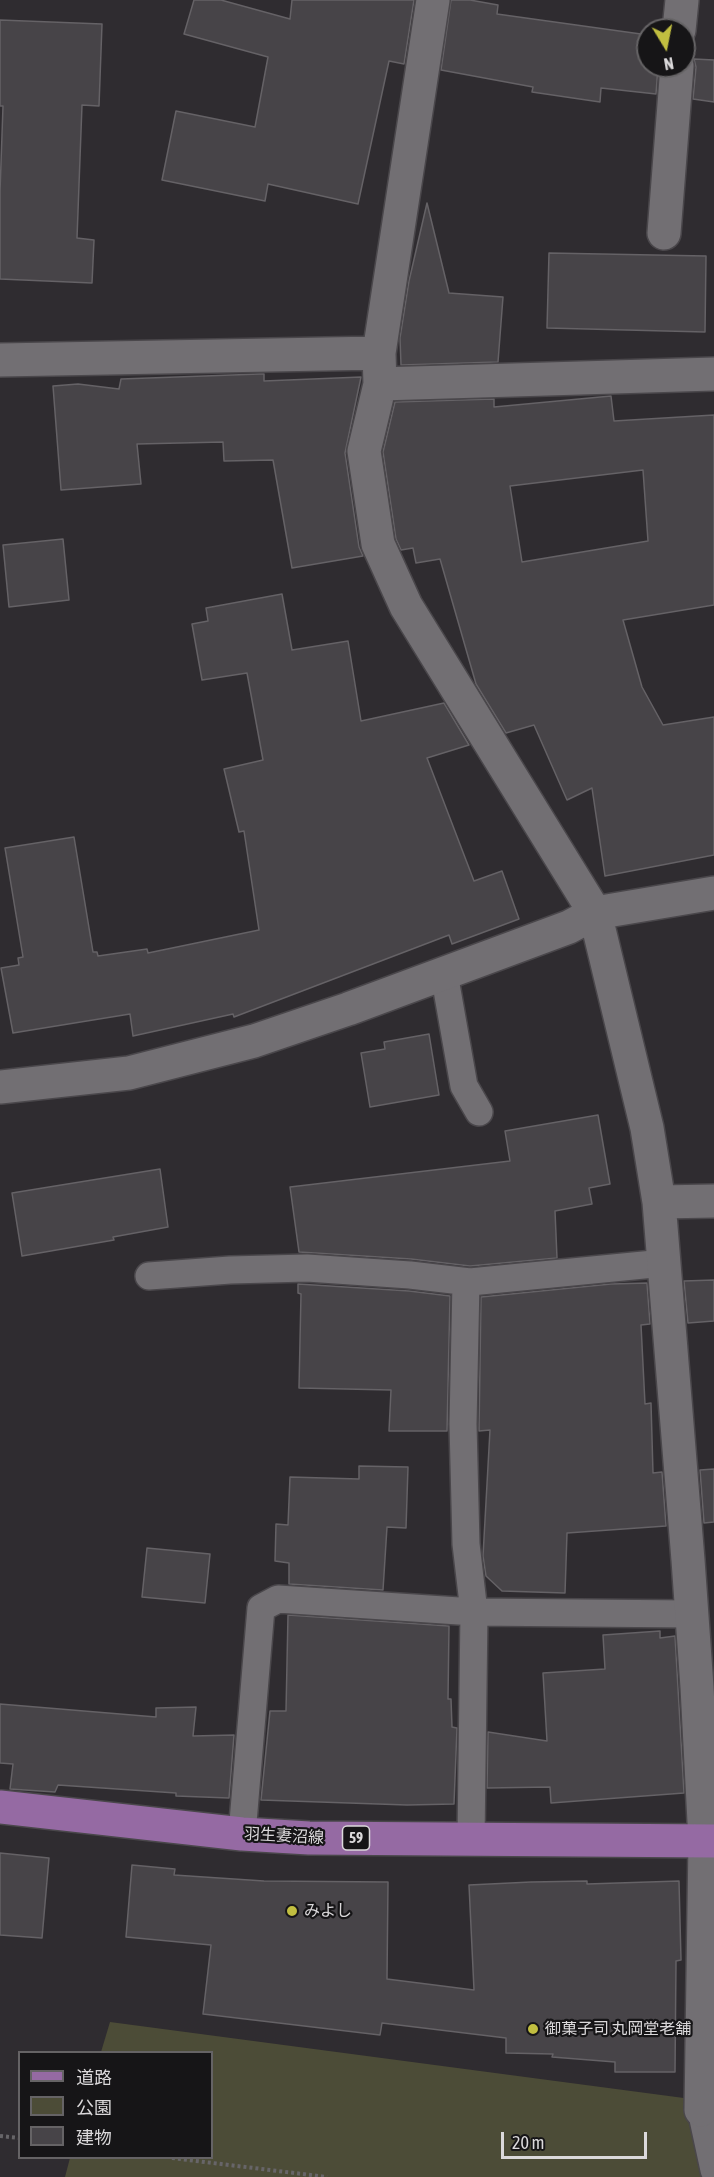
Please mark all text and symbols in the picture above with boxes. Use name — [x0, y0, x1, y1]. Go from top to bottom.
north arrow — [636, 18, 696, 78]
text: N — [663, 54, 675, 73]
street label: 羽生妻沼線 — [244, 1824, 324, 1848]
road number: 59 — [342, 1826, 370, 1850]
place label: みよし — [304, 1901, 352, 1921]
marker: みよし — [285, 1904, 299, 1918]
place label: 御菓子司 丸岡堂老舗 — [545, 2019, 691, 2039]
marker: 御菓子司 丸岡堂老舗 — [526, 2022, 540, 2036]
legend — [18, 2051, 213, 2159]
text: 道路 — [76, 2067, 112, 2088]
text: 公園 — [76, 2097, 112, 2118]
scale bar — [504, 2120, 650, 2158]
text: 建物 — [76, 2127, 112, 2148]
text: 20 m — [512, 2132, 544, 2153]

